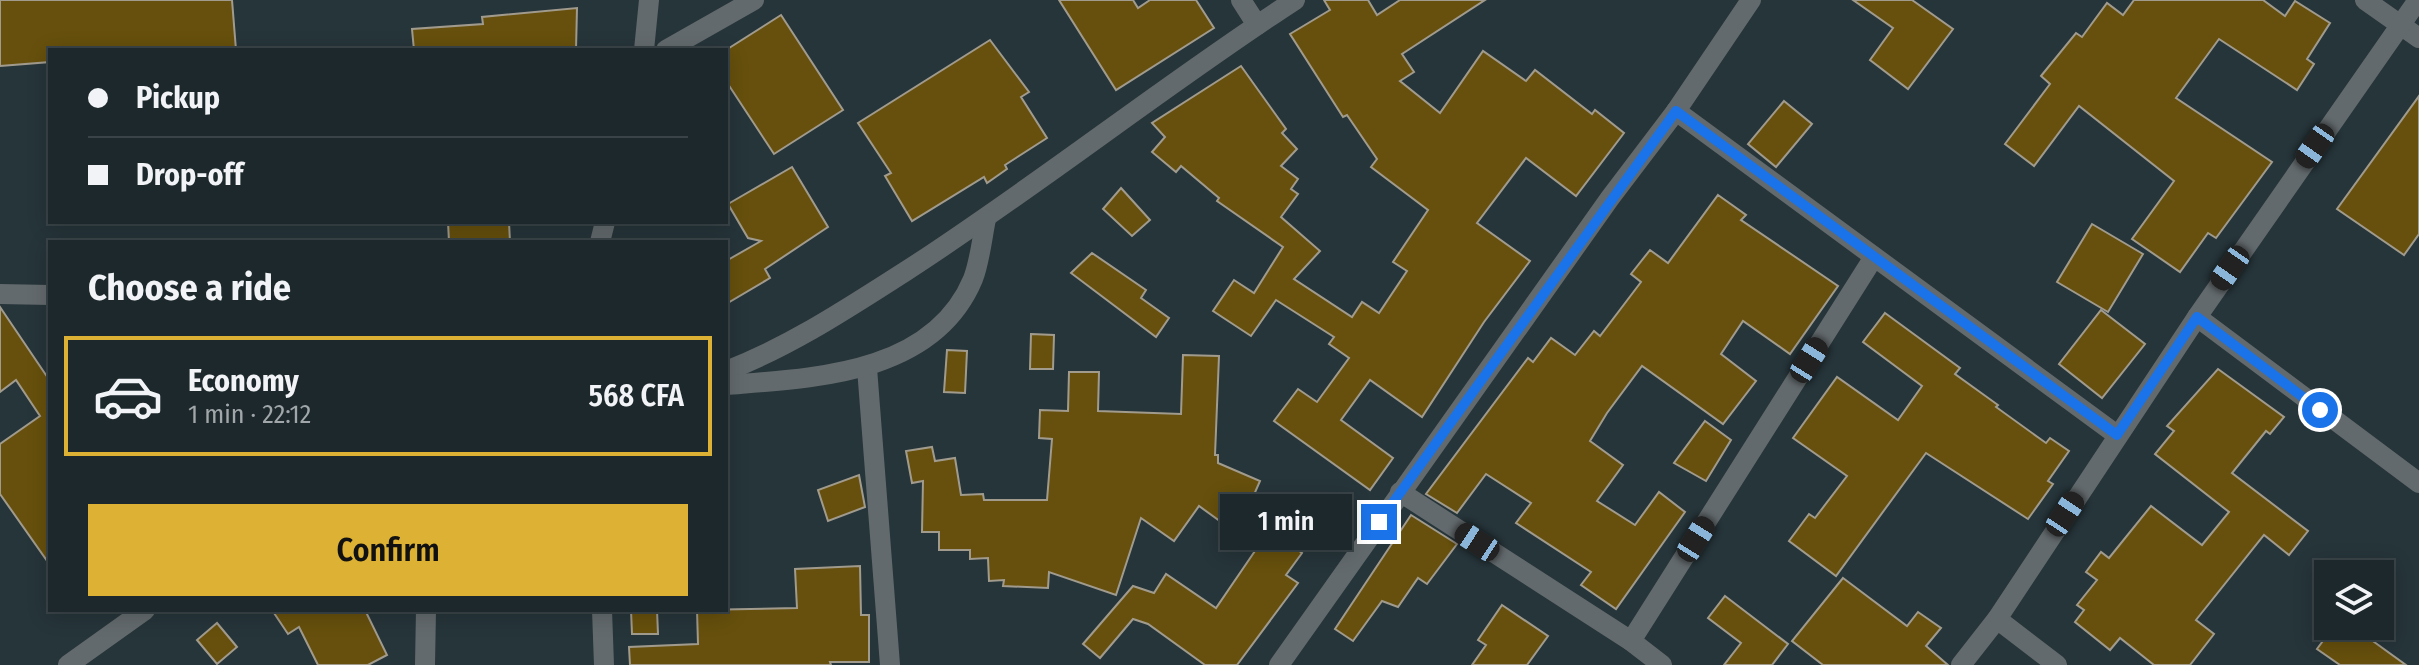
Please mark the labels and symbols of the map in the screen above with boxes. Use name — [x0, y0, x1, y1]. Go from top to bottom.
car — [2291, 119, 2339, 173]
car — [2206, 241, 2254, 295]
car — [1786, 333, 1832, 387]
route start — [2302, 392, 2338, 428]
car — [2042, 487, 2088, 541]
callout: 1 min — [1219, 494, 1351, 550]
route end — [1361, 504, 1397, 540]
car — [1673, 512, 1719, 566]
car — [1450, 519, 1504, 565]

